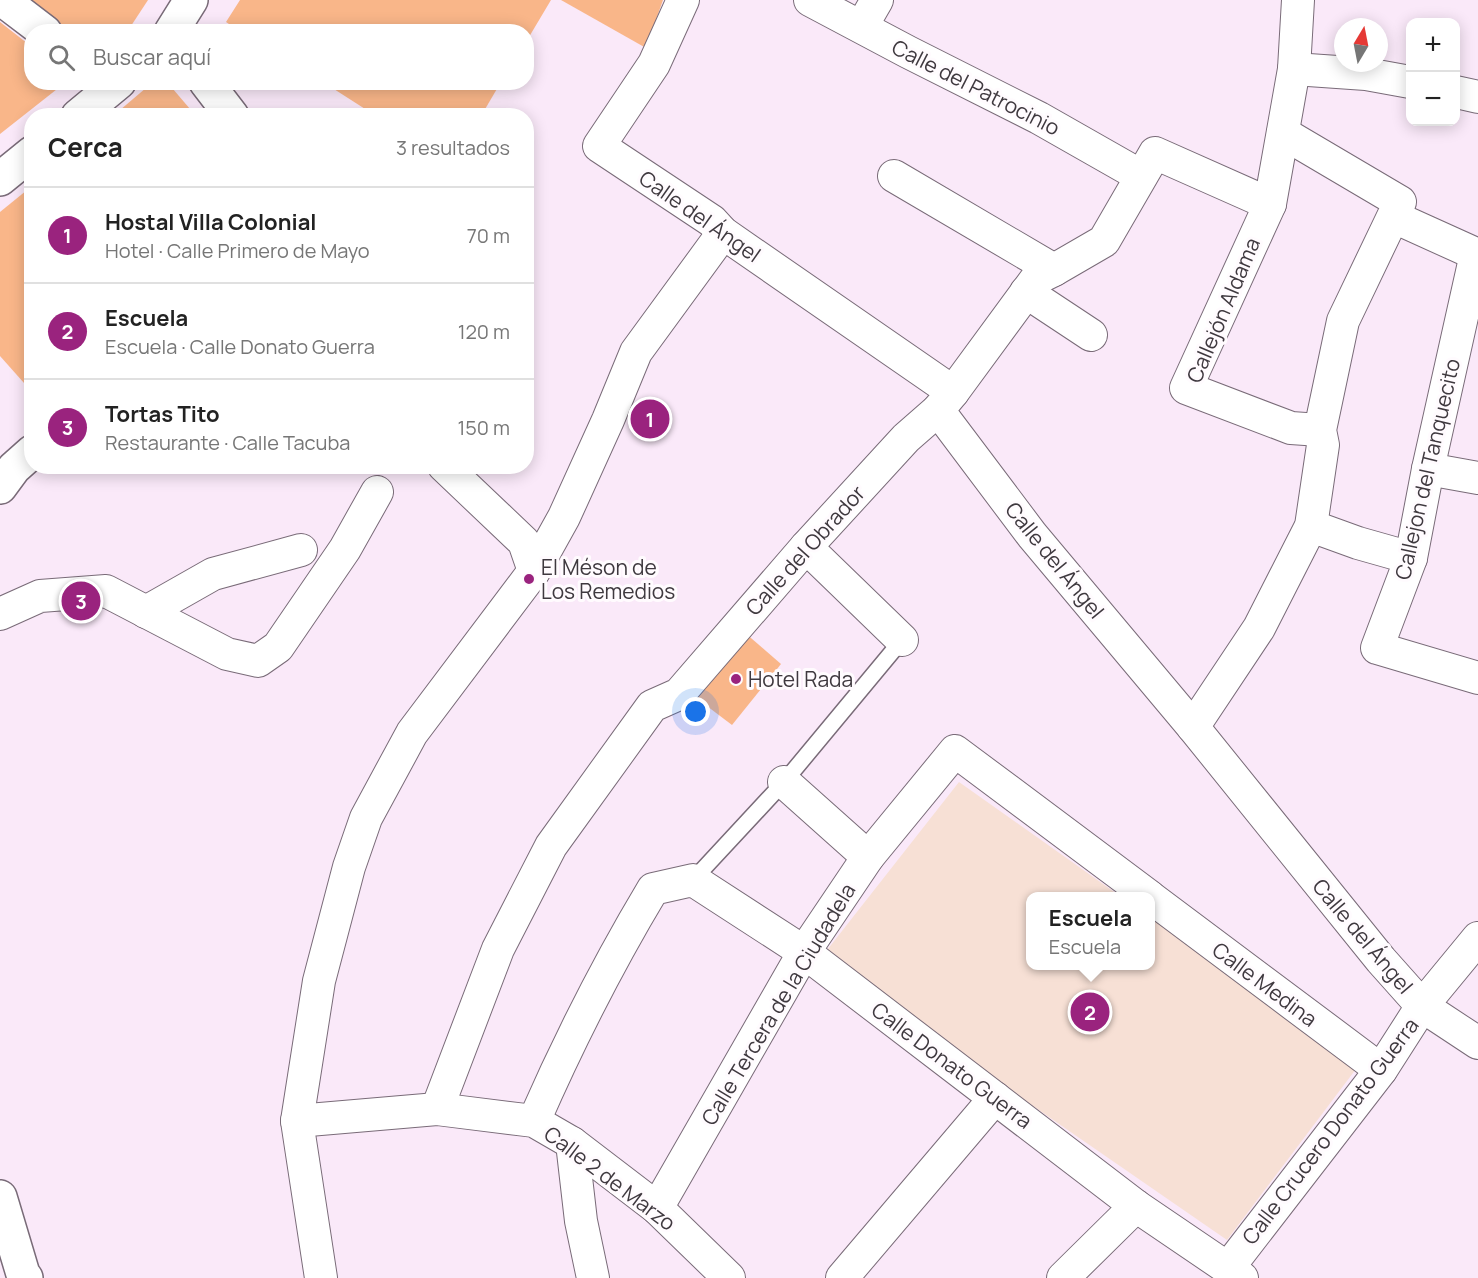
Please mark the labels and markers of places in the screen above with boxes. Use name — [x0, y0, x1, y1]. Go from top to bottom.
pin: 1 — [630, 396, 670, 442]
place label: El Méson de Los Remedios — [541, 553, 675, 605]
marker: El Méson de Los Remedios — [522, 572, 536, 586]
pin: 3 — [62, 578, 100, 624]
place label: Hotel Rada — [748, 665, 853, 693]
marker: Hotel Rada — [729, 672, 743, 686]
pin: 2 — [1070, 990, 1110, 1034]

